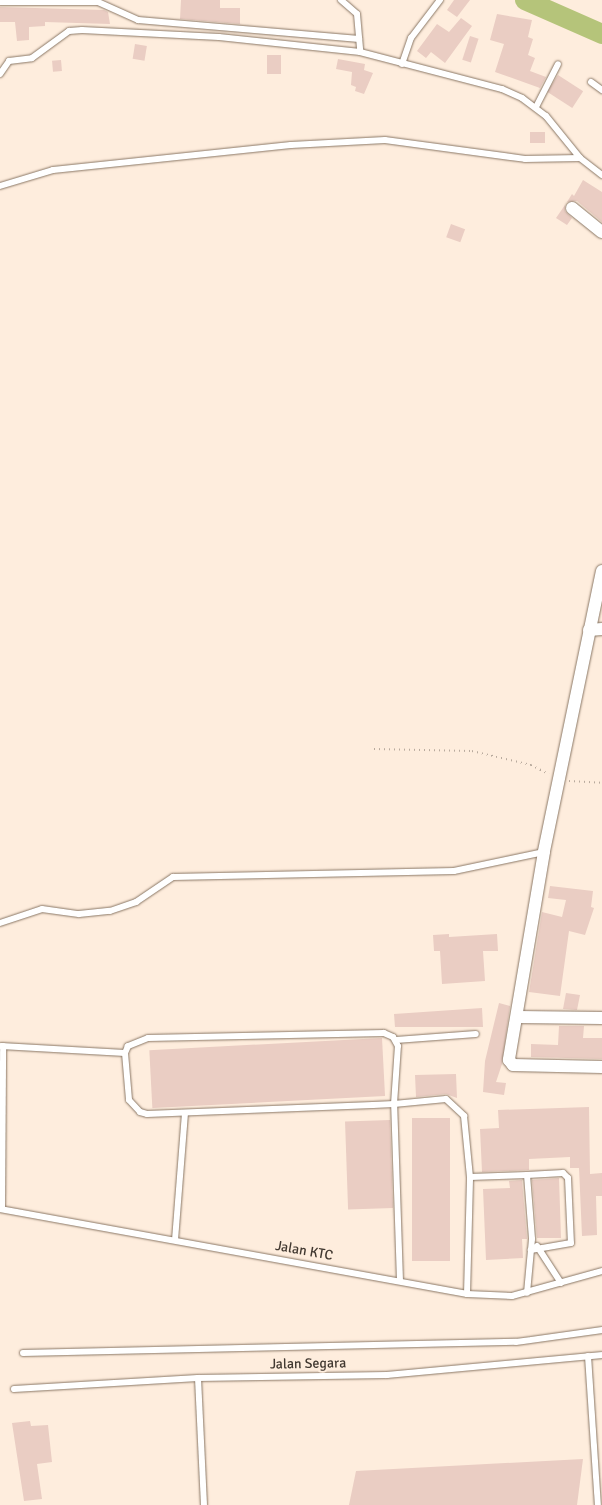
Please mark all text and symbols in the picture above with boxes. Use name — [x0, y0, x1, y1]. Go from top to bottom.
street label: Jalan KTC — [274, 1238, 334, 1264]
street label: Jalan Segara — [270, 1355, 346, 1373]

